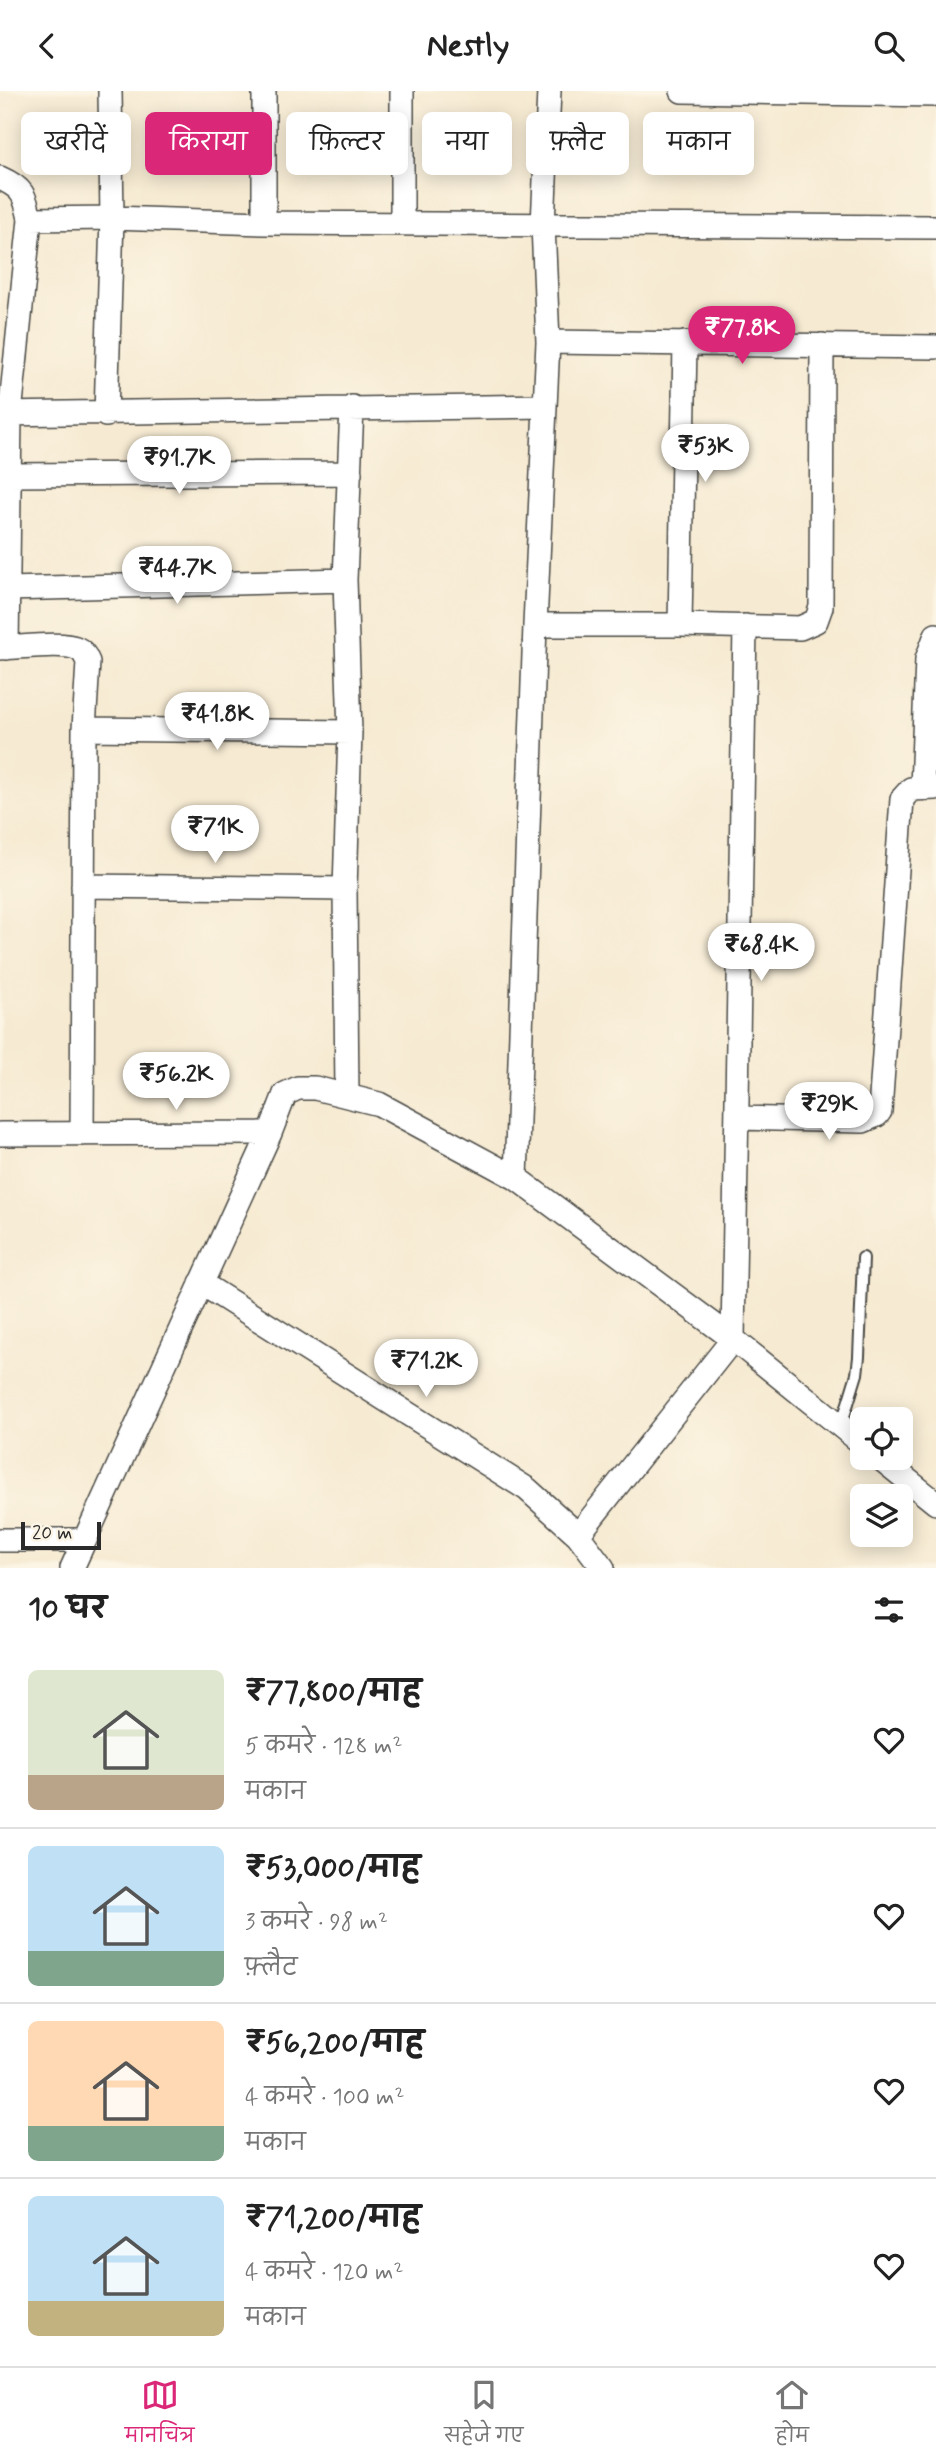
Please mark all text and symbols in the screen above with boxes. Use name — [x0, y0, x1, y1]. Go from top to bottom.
text: Nestly — [427, 25, 509, 67]
icon: back — [28, 27, 66, 65]
icon: search — [870, 27, 908, 65]
chip: खरीदें — [21, 112, 131, 175]
chip: किराया — [145, 112, 272, 175]
chip: फ़िल्टर — [286, 112, 408, 175]
chip: नया — [422, 112, 512, 175]
chip: फ़्लैट — [526, 112, 629, 175]
chip: मकान — [643, 112, 754, 175]
pin: ₹77.8K — [685, 307, 799, 366]
text: ₹77.8K — [704, 314, 780, 344]
pin: ₹53K — [664, 425, 746, 484]
text: ₹53K — [677, 432, 733, 462]
pin: ₹91.7K — [122, 437, 236, 496]
text: ₹91.7K — [143, 444, 215, 474]
pin: ₹44.7K — [120, 547, 234, 606]
text: ₹44.7K — [138, 554, 216, 584]
pin: ₹41.8K — [160, 693, 274, 752]
text: ₹41.8K — [180, 700, 254, 730]
pin: ₹71K — [174, 805, 256, 865]
text: ₹71K — [187, 813, 243, 843]
pin: ₹68.4K — [704, 923, 818, 983]
text: ₹68.4K — [724, 931, 798, 961]
pin: ₹56.2K — [119, 1053, 233, 1112]
text: ₹56.2K — [139, 1060, 213, 1090]
pin: ₹29K — [788, 1083, 870, 1142]
text: ₹29K — [801, 1090, 857, 1120]
pin: ₹71.2K — [369, 1339, 483, 1399]
text: ₹71.2K — [390, 1347, 462, 1377]
map controls — [850, 1407, 913, 1547]
button: locate — [850, 1407, 913, 1470]
button: layers — [850, 1484, 913, 1547]
scale bar — [21, 1519, 102, 1551]
text: 20 m — [32, 1521, 72, 1546]
text: 10 घर — [28, 1590, 107, 1629]
icon: filters — [870, 1591, 908, 1629]
text: ₹77,800/माह — [245, 1673, 421, 1712]
icon: home — [84, 1698, 168, 1782]
icon: heart — [870, 1721, 908, 1759]
text: 5 कमरे · 128 m² — [245, 1732, 402, 1762]
text: मकान — [245, 1778, 306, 1808]
text: ₹53,000/माह — [245, 1849, 421, 1888]
icon: home — [84, 1874, 168, 1958]
icon: heart — [870, 1897, 908, 1935]
text: 3 कमरे · 98 m² — [245, 1908, 388, 1938]
text: फ़्लैट — [245, 1954, 297, 1984]
text: ₹56,200/माह — [245, 2024, 424, 2063]
icon: home — [84, 2049, 168, 2133]
icon: heart — [870, 2072, 908, 2110]
text: 4 कमरे · 100 m² — [245, 2083, 404, 2113]
text: मकान — [245, 2129, 306, 2159]
text: ₹71,200/माह — [245, 2199, 421, 2238]
icon: home — [84, 2224, 168, 2308]
icon: heart — [870, 2247, 908, 2285]
text: 4 कमरे · 120 m² — [245, 2258, 403, 2288]
text: मकान — [245, 2304, 306, 2334]
tab: मानचित्र — [125, 2376, 195, 2456]
tab: सहेजे गए — [444, 2376, 523, 2456]
tab: होम — [773, 2376, 811, 2456]

